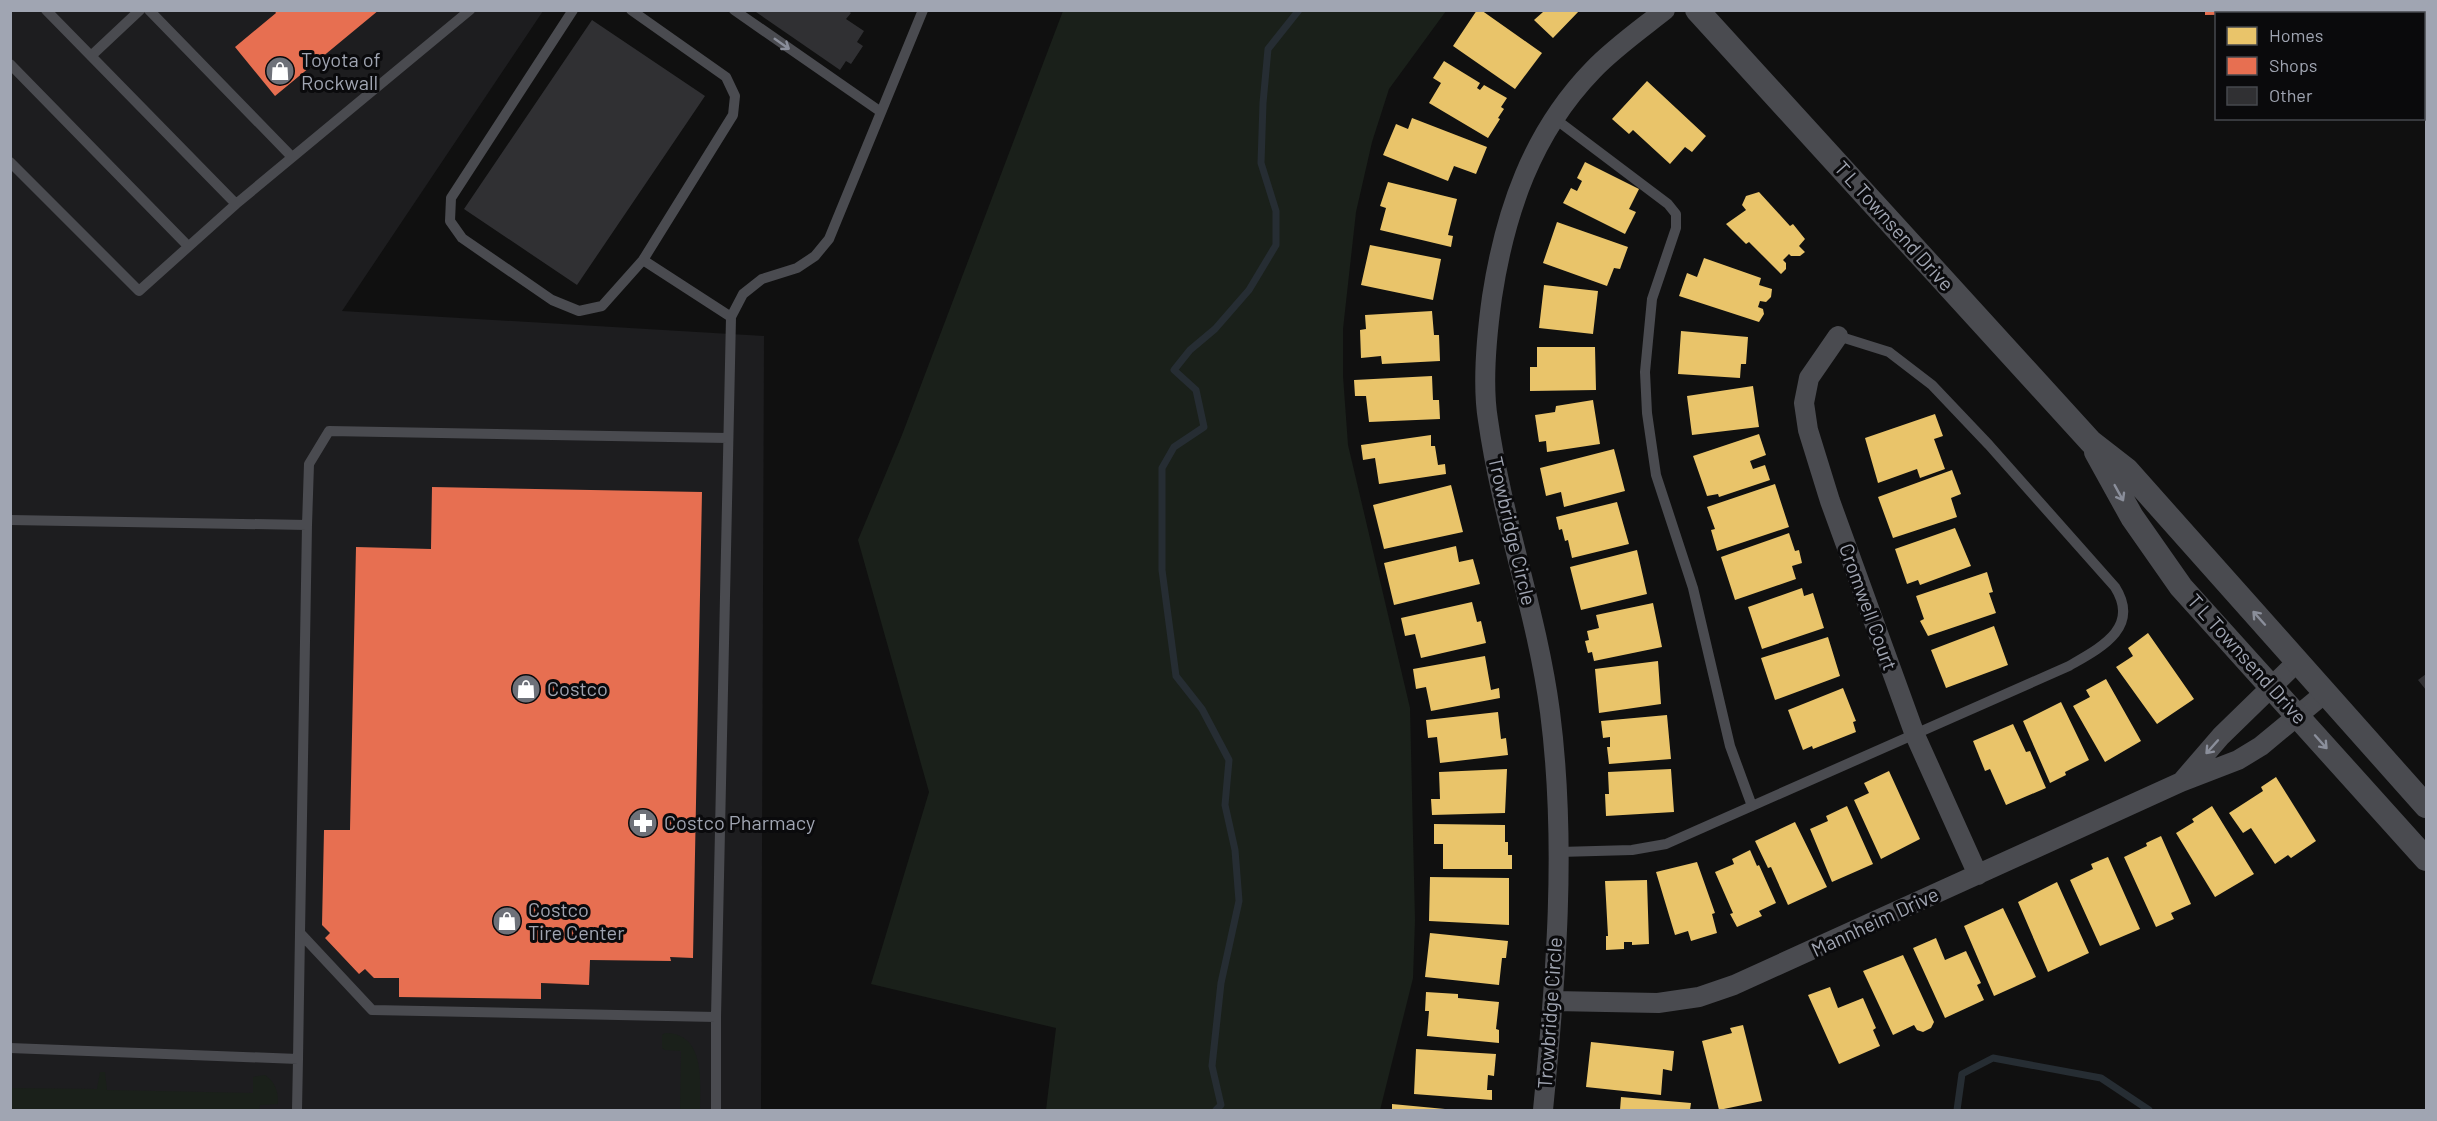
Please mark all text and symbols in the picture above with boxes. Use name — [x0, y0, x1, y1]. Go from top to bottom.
legend — [2215, 12, 2425, 120]
text: Homes — [2269, 24, 2323, 46]
one-way arrow — [774, 38, 790, 50]
place label: Toyota of Rockwall — [301, 47, 381, 94]
text: Shops — [2269, 54, 2318, 76]
shop icon: Toyota of Rockwall — [264, 55, 296, 87]
text: Other — [2269, 84, 2313, 106]
street label: T L Townsend Drive — [1830, 155, 1959, 295]
street label: Trowbridge Circle — [1484, 454, 1542, 608]
one-way arrow — [2114, 484, 2125, 502]
street label: Cromwell Court — [1835, 540, 1903, 673]
street label: T L Townsend Drive — [2183, 588, 2312, 728]
one-way arrow — [2252, 611, 2266, 626]
shop icon: Costco — [510, 673, 542, 705]
place label: Costco — [547, 676, 608, 700]
one-way arrow — [2314, 734, 2328, 749]
one-way arrow — [2205, 739, 2219, 754]
pharmacy icon: Costco Pharmacy — [627, 807, 659, 839]
place label: Costco Pharmacy — [664, 810, 815, 834]
street label: Mannheim Drive — [1807, 881, 1942, 961]
place label: Costco Tire Center — [528, 897, 625, 944]
shop icon: Costco Tire Center — [491, 905, 523, 937]
street label: Trowbridge Circle — [1532, 936, 1566, 1090]

